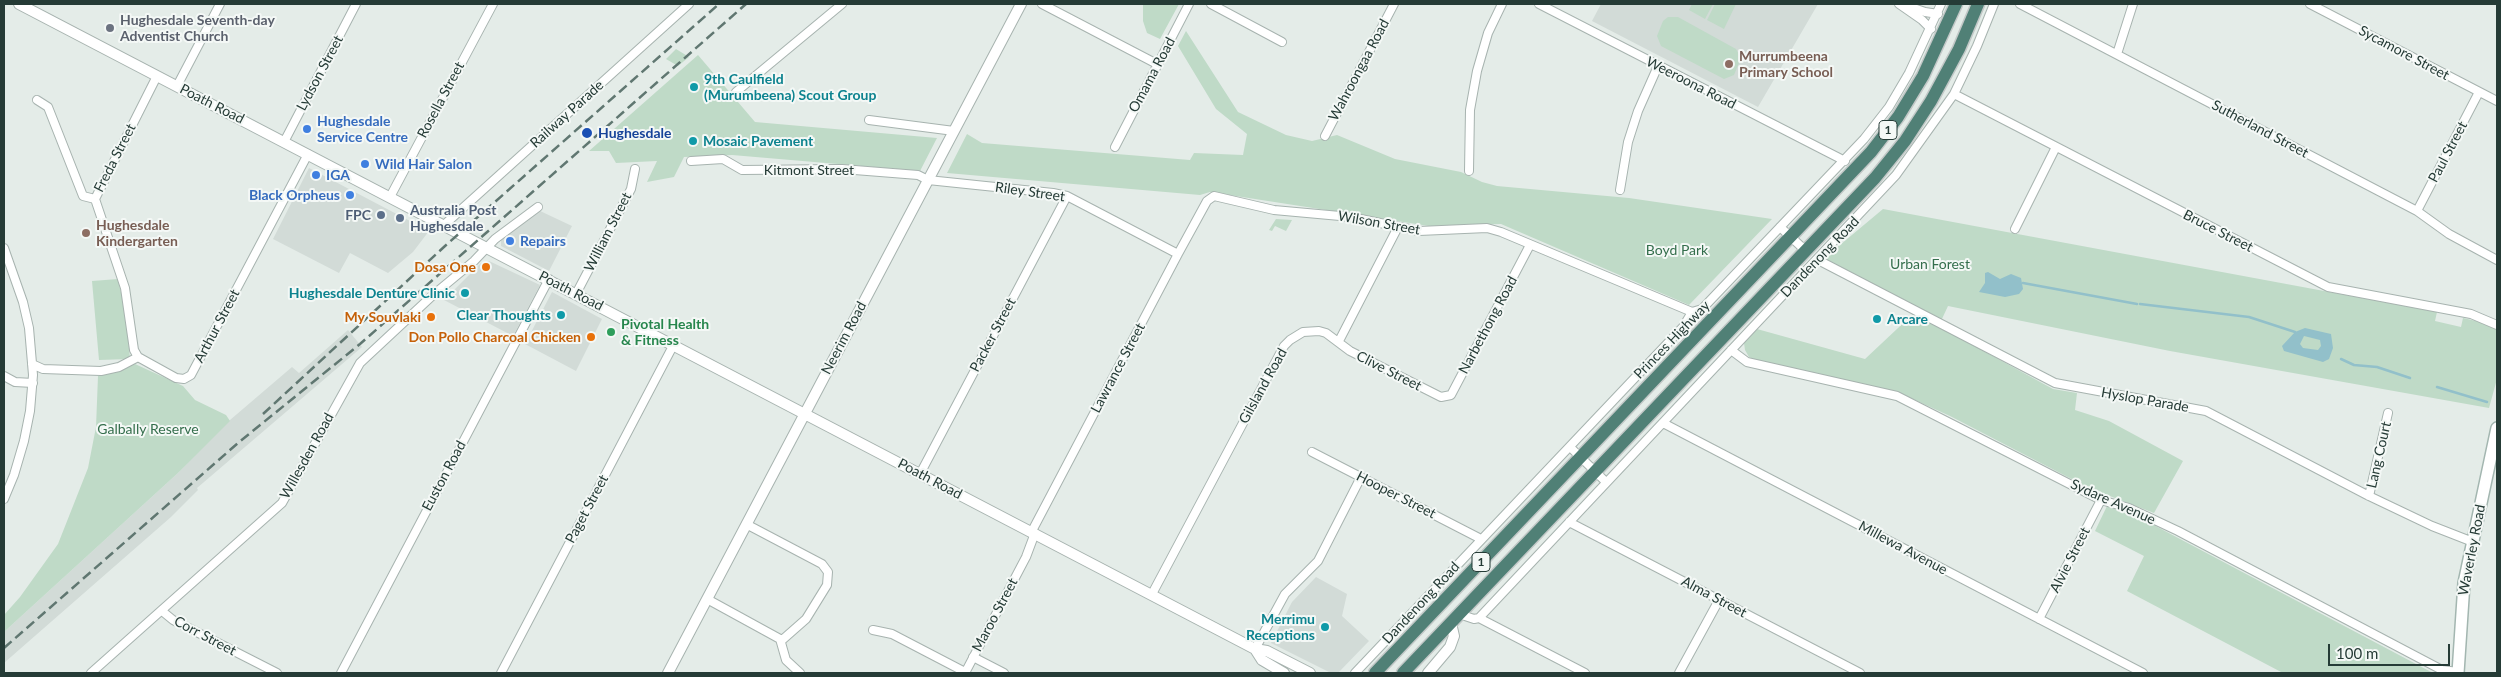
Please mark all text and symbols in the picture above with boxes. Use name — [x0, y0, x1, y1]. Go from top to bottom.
place label: Hughesdale Seventh-day Adventist Church — [120, 12, 275, 44]
street label: Wahroongaa Road — [1325, 16, 1393, 124]
marker: Hughesdale Seventh-day Adventist Church — [104, 22, 116, 34]
street label: Sycamore Street — [2356, 22, 2452, 84]
street label: Lydson Street — [293, 32, 347, 114]
street label: Omama Road — [1125, 35, 1179, 115]
place label: Murrumbeena Primary School — [1739, 48, 1833, 80]
street label: Weeroona Road — [1643, 53, 1739, 113]
marker: Murrumbeena Primary School — [1723, 58, 1735, 70]
street label: Rosella Street — [414, 59, 468, 141]
place label: 9th Caulfield (Murumbeena) Scout Group — [704, 71, 876, 104]
street label: Railway Parade — [527, 77, 607, 151]
street label: Poath Road — [177, 81, 247, 127]
marker: 9th Caulfield (Murumbeena) Scout Group — [688, 81, 700, 93]
street label: Sutherland Street — [2209, 96, 2311, 162]
place label: Hughesdale Service Centre — [317, 113, 408, 146]
street label: Paul Street — [2425, 119, 2471, 185]
road number: 1 — [1879, 120, 1897, 140]
street label: Freda Street — [91, 121, 139, 195]
marker: Hughesdale Service Centre — [301, 123, 313, 135]
place label: Hughesdale — [598, 125, 671, 141]
marker: Hughesdale — [580, 126, 594, 140]
place label: Mosaic Pavement — [703, 133, 813, 149]
marker: Mosaic Pavement — [687, 135, 699, 147]
place label: Wild Hair Salon — [375, 156, 472, 172]
marker: Wild Hair Salon — [359, 158, 371, 170]
street label: Kitmont Street — [764, 162, 854, 178]
place label: IGA — [326, 167, 350, 183]
marker: IGA — [310, 169, 322, 181]
street label: Riley Street — [994, 179, 1066, 205]
place label: Black Orpheus — [249, 187, 340, 203]
marker: Black Orpheus — [344, 189, 356, 201]
street label: William Street — [581, 190, 635, 274]
place label: Australia Post Hughesdale — [410, 202, 496, 234]
street label: Bruce Street — [2180, 206, 2256, 256]
place label: FPC — [345, 207, 371, 223]
street label: Wilson Street — [1336, 207, 1422, 239]
marker: FPC — [375, 209, 387, 221]
marker: Australia Post Hughesdale — [394, 212, 406, 224]
street label: Dandenong Road — [1777, 213, 1863, 301]
place label: Hughesdale Kindergarten — [96, 217, 178, 250]
marker: Hughesdale Kindergarten — [80, 227, 92, 239]
place label: Repairs — [520, 233, 566, 249]
marker: Repairs — [504, 235, 516, 247]
park label: Boyd Park — [1646, 242, 1708, 258]
park label: Urban Forest — [1890, 256, 1970, 272]
place label: Dosa One — [414, 259, 476, 275]
marker: Dosa One — [480, 261, 492, 273]
street label: Poath Road — [536, 268, 606, 314]
street label: Narbethong Road — [1455, 273, 1521, 377]
place label: Hughesdale Denture Clinic — [289, 285, 455, 301]
street label: Arthur Street — [191, 286, 243, 366]
marker: Hughesdale Denture Clinic — [459, 287, 471, 299]
street label: Packer Street — [966, 295, 1020, 375]
street label: Princes Highway — [1631, 297, 1713, 383]
street label: Neerim Road — [818, 299, 870, 377]
place label: Clear Thoughts — [456, 307, 551, 323]
place label: My Souvlaki — [345, 309, 421, 325]
marker: Clear Thoughts — [555, 309, 567, 321]
marker: My Souvlaki — [425, 311, 437, 323]
place label: Arcare — [1887, 311, 1928, 327]
marker: Arcare — [1871, 313, 1883, 325]
place label: Pivotal Health & Fitness — [621, 316, 709, 348]
street label: Lawrance Street — [1087, 320, 1149, 416]
marker: Pivotal Health & Fitness — [605, 326, 617, 338]
place label: Don Pollo Charcoal Chicken — [408, 329, 581, 345]
marker: Don Pollo Charcoal Chicken — [585, 331, 597, 343]
street label: Gilsland Road — [1235, 345, 1291, 427]
street label: Clive Street — [1354, 347, 1424, 395]
street label: Hyslop Parade — [2100, 384, 2190, 416]
street label: Willesden Road — [276, 410, 338, 502]
street label: Lang Court — [2363, 420, 2395, 490]
park label: Galbally Reserve — [97, 421, 199, 437]
street label: Euston Road — [419, 438, 469, 514]
street label: Poath Road — [895, 455, 965, 503]
street label: Hooper Street — [1353, 468, 1439, 522]
street label: Paget Street — [562, 472, 612, 546]
street label: Sydare Avenue — [2068, 476, 2158, 528]
street label: Waverley Road — [2455, 503, 2489, 597]
street label: Millewa Avenue — [1856, 518, 1950, 578]
street label: Alvie Street — [2046, 524, 2094, 596]
road number: 1 — [1472, 552, 1490, 572]
street label: Dandenong Road — [1379, 559, 1463, 647]
street label: Alma Street — [1678, 573, 1750, 621]
street label: Maroo Street — [969, 575, 1021, 655]
place label: Merrimu Receptions — [1246, 611, 1315, 644]
street label: Corr Street — [171, 613, 239, 659]
marker: Merrimu Receptions — [1319, 621, 1331, 633]
scale bar — [2331, 634, 2454, 666]
text: 100 m — [2336, 644, 2378, 662]

